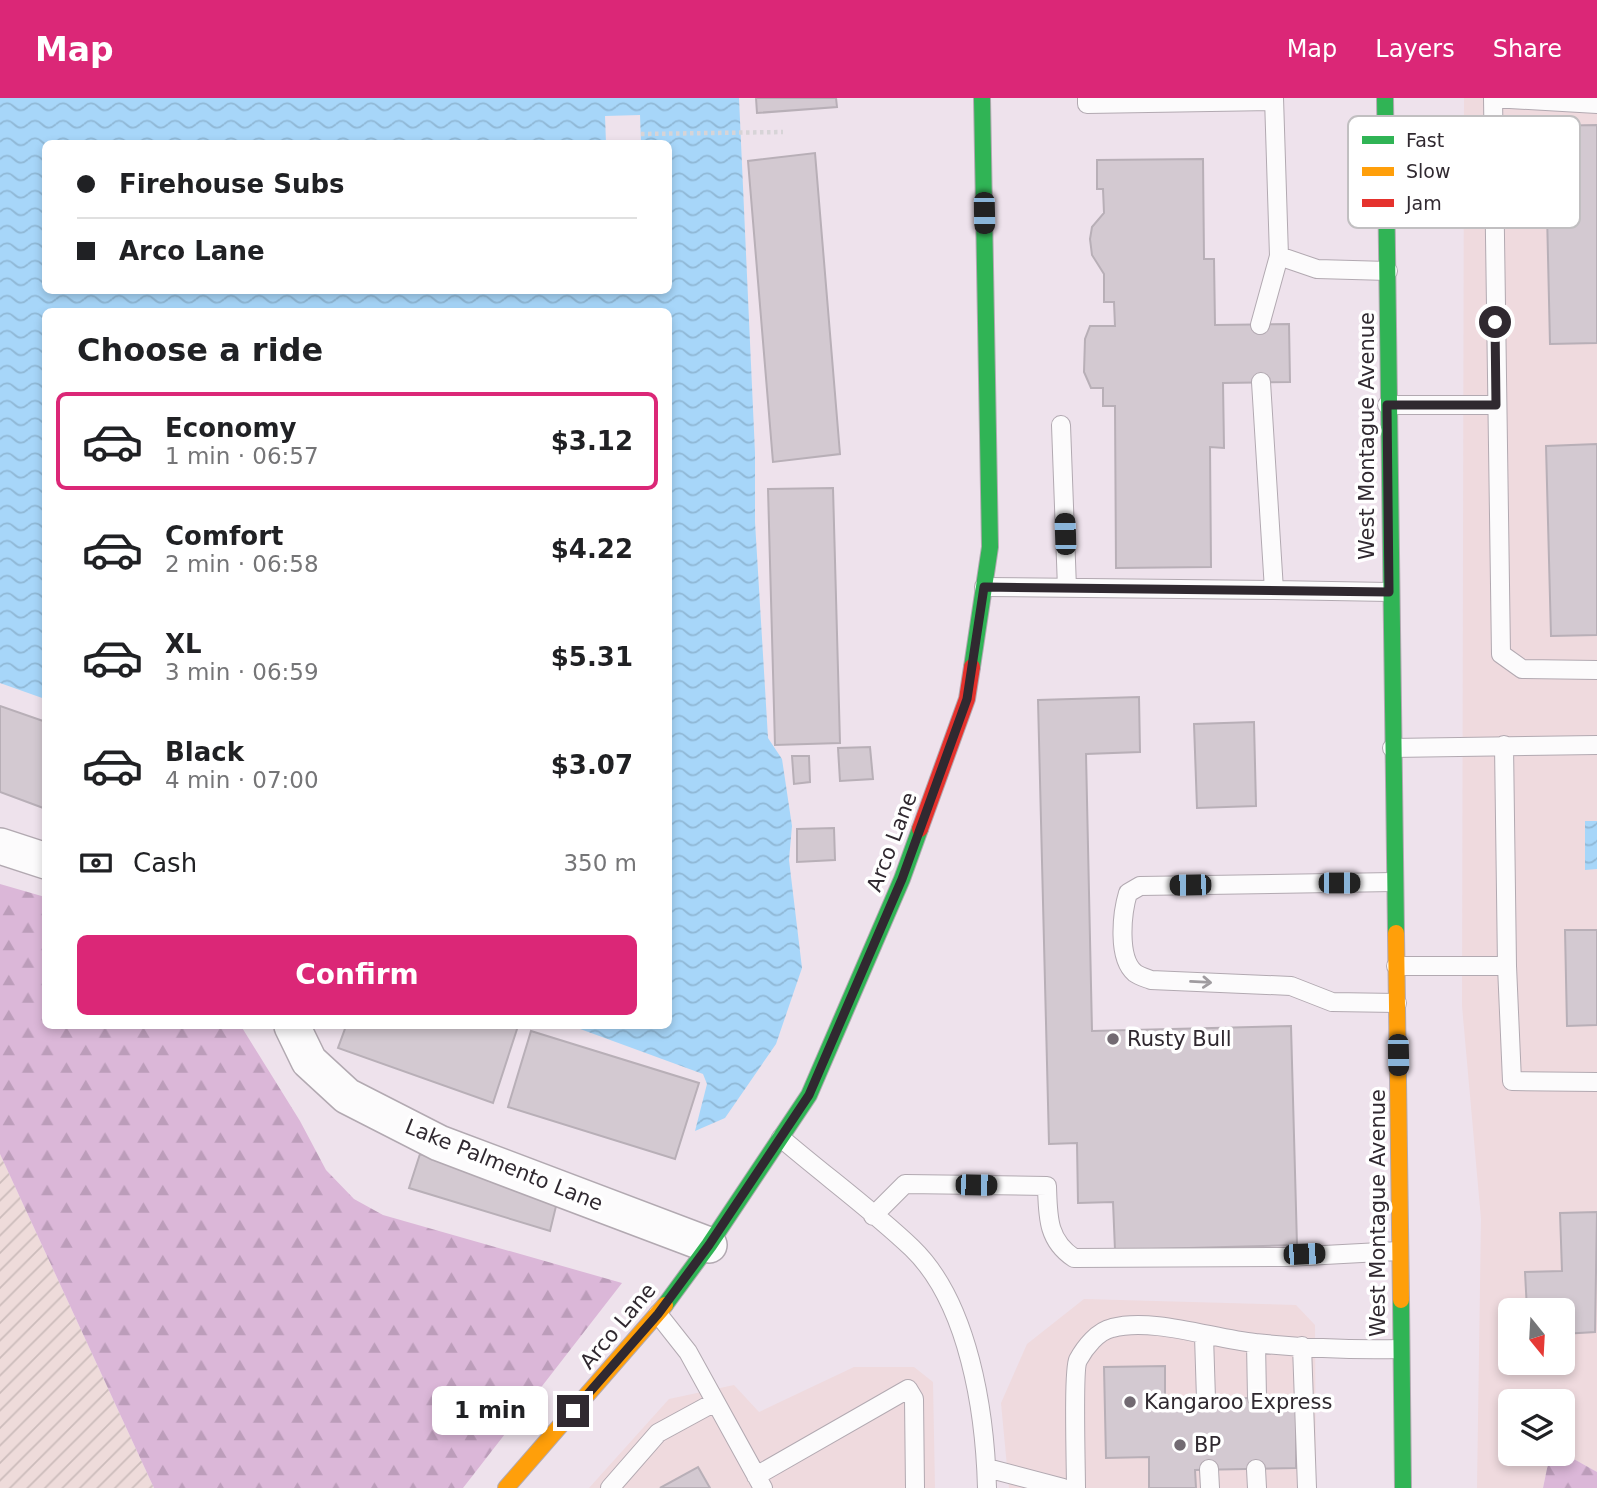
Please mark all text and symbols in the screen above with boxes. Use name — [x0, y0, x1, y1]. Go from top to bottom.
text: Map — [35, 30, 114, 69]
text: Map — [1287, 35, 1337, 63]
text: Layers — [1375, 35, 1455, 63]
text: Share — [1493, 35, 1562, 63]
legend — [1348, 116, 1580, 228]
text: Fast — [1406, 129, 1444, 151]
text: Slow — [1406, 160, 1451, 182]
text: Firehouse Subs — [119, 169, 345, 199]
car — [974, 192, 995, 234]
text: Jam — [1405, 192, 1442, 214]
text: Arco Lane — [119, 236, 265, 266]
route start — [1479, 306, 1511, 338]
street label: West Montague Avenue — [1355, 312, 1379, 560]
text: Choose a ride — [77, 331, 323, 369]
icon: car — [81, 410, 144, 473]
text: Economy — [165, 413, 296, 443]
text: $3.12 — [551, 426, 633, 456]
text: 1 min · 06:57 — [165, 443, 319, 469]
car — [1054, 513, 1077, 555]
icon: car — [81, 518, 144, 581]
text: Comfort — [165, 521, 283, 551]
text: $4.22 — [551, 534, 633, 564]
text: 2 min · 06:58 — [165, 551, 319, 577]
icon: car — [81, 626, 144, 689]
text: XL — [165, 629, 202, 659]
text: $5.31 — [551, 642, 633, 672]
text: 3 min · 06:59 — [165, 659, 319, 685]
icon: car — [81, 734, 144, 797]
text: Black — [165, 737, 244, 767]
text: $3.07 — [551, 750, 633, 780]
text: 4 min · 07:00 — [165, 767, 319, 793]
street label: Arco Lane — [862, 789, 922, 895]
icon: cash — [77, 844, 115, 882]
text: Cash — [133, 848, 197, 878]
text: 350 m — [563, 850, 637, 876]
car — [1319, 873, 1361, 894]
car — [1169, 874, 1212, 896]
button: Confirm — [77, 935, 637, 1015]
one-way arrow — [1189, 976, 1212, 989]
place label: Rusty Bull — [1127, 1027, 1232, 1051]
marker: Rusty Bull — [1105, 1031, 1121, 1047]
car — [1388, 1034, 1409, 1076]
street label: West Montague Avenue — [1366, 1089, 1390, 1337]
street label: Lake Palmento Lane — [402, 1114, 606, 1216]
car — [955, 1174, 998, 1196]
car — [1283, 1243, 1326, 1265]
street label: Arco Lane — [575, 1278, 661, 1374]
north arrow — [1498, 1298, 1575, 1376]
map controls — [1498, 1298, 1575, 1466]
callout: 1 min — [433, 1386, 548, 1436]
button: layers — [1498, 1389, 1575, 1466]
place label: Kangaroo Express — [1144, 1390, 1332, 1414]
marker: Kangaroo Express — [1122, 1394, 1138, 1410]
route end — [557, 1395, 589, 1427]
text: 1 min — [454, 1397, 526, 1423]
place label: BP — [1194, 1433, 1221, 1457]
marker: BP — [1172, 1437, 1188, 1453]

